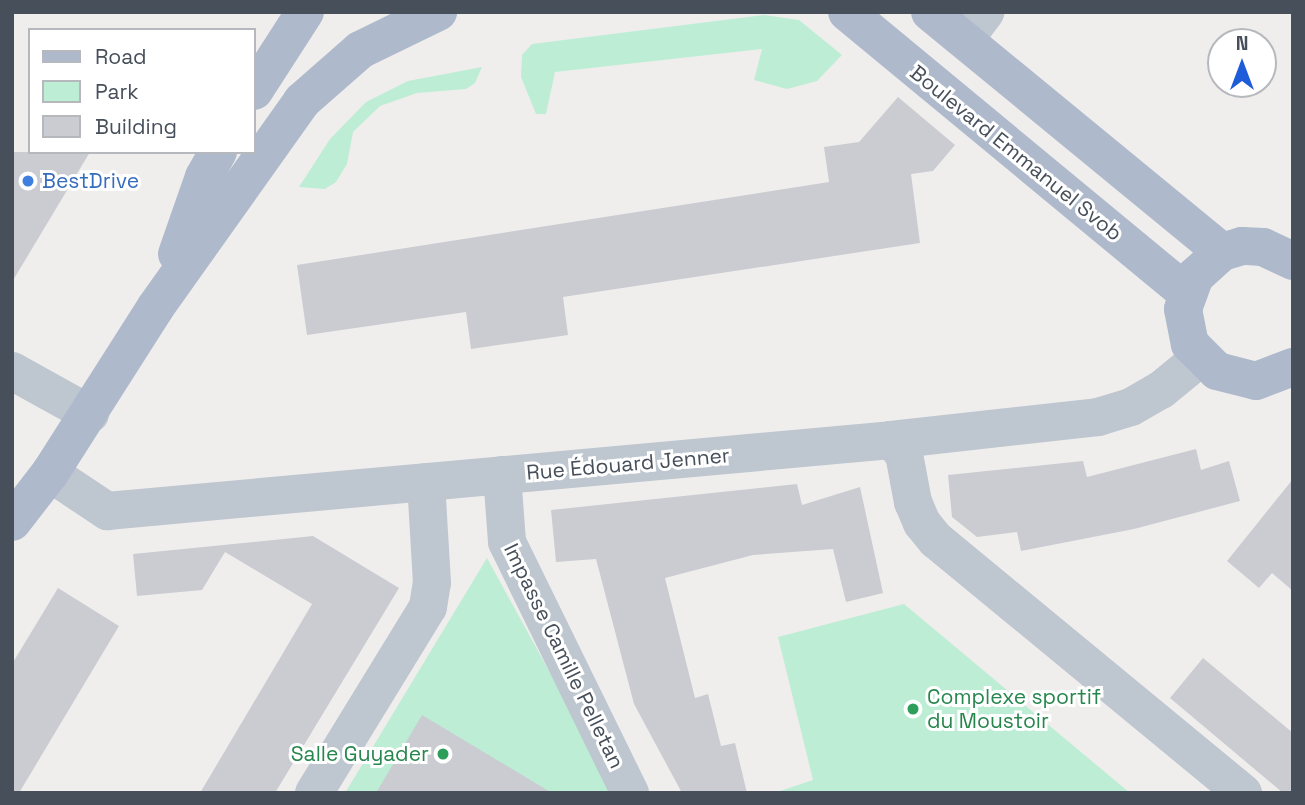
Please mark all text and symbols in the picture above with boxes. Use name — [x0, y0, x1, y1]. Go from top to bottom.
legend — [28, 28, 256, 154]
north arrow — [1207, 28, 1277, 98]
text: N — [1236, 31, 1248, 56]
text: Road — [95, 43, 147, 70]
street label: Boulevard Emmanuel Svob — [905, 60, 1127, 246]
text: Park — [95, 78, 139, 105]
text: Building — [95, 113, 177, 140]
place label: BestDrive — [42, 168, 139, 194]
marker: BestDrive — [20, 173, 36, 189]
street label: Rue Édouard Jenner — [525, 443, 731, 485]
street label: Impasse Camille Pelletan — [499, 539, 629, 773]
place label: Complexe sportif du Moustoir — [927, 684, 1101, 734]
marker: Complexe sportif du Moustoir — [905, 701, 921, 717]
place label: Salle Guyader — [291, 741, 429, 767]
marker: Salle Guyader — [435, 746, 451, 762]

